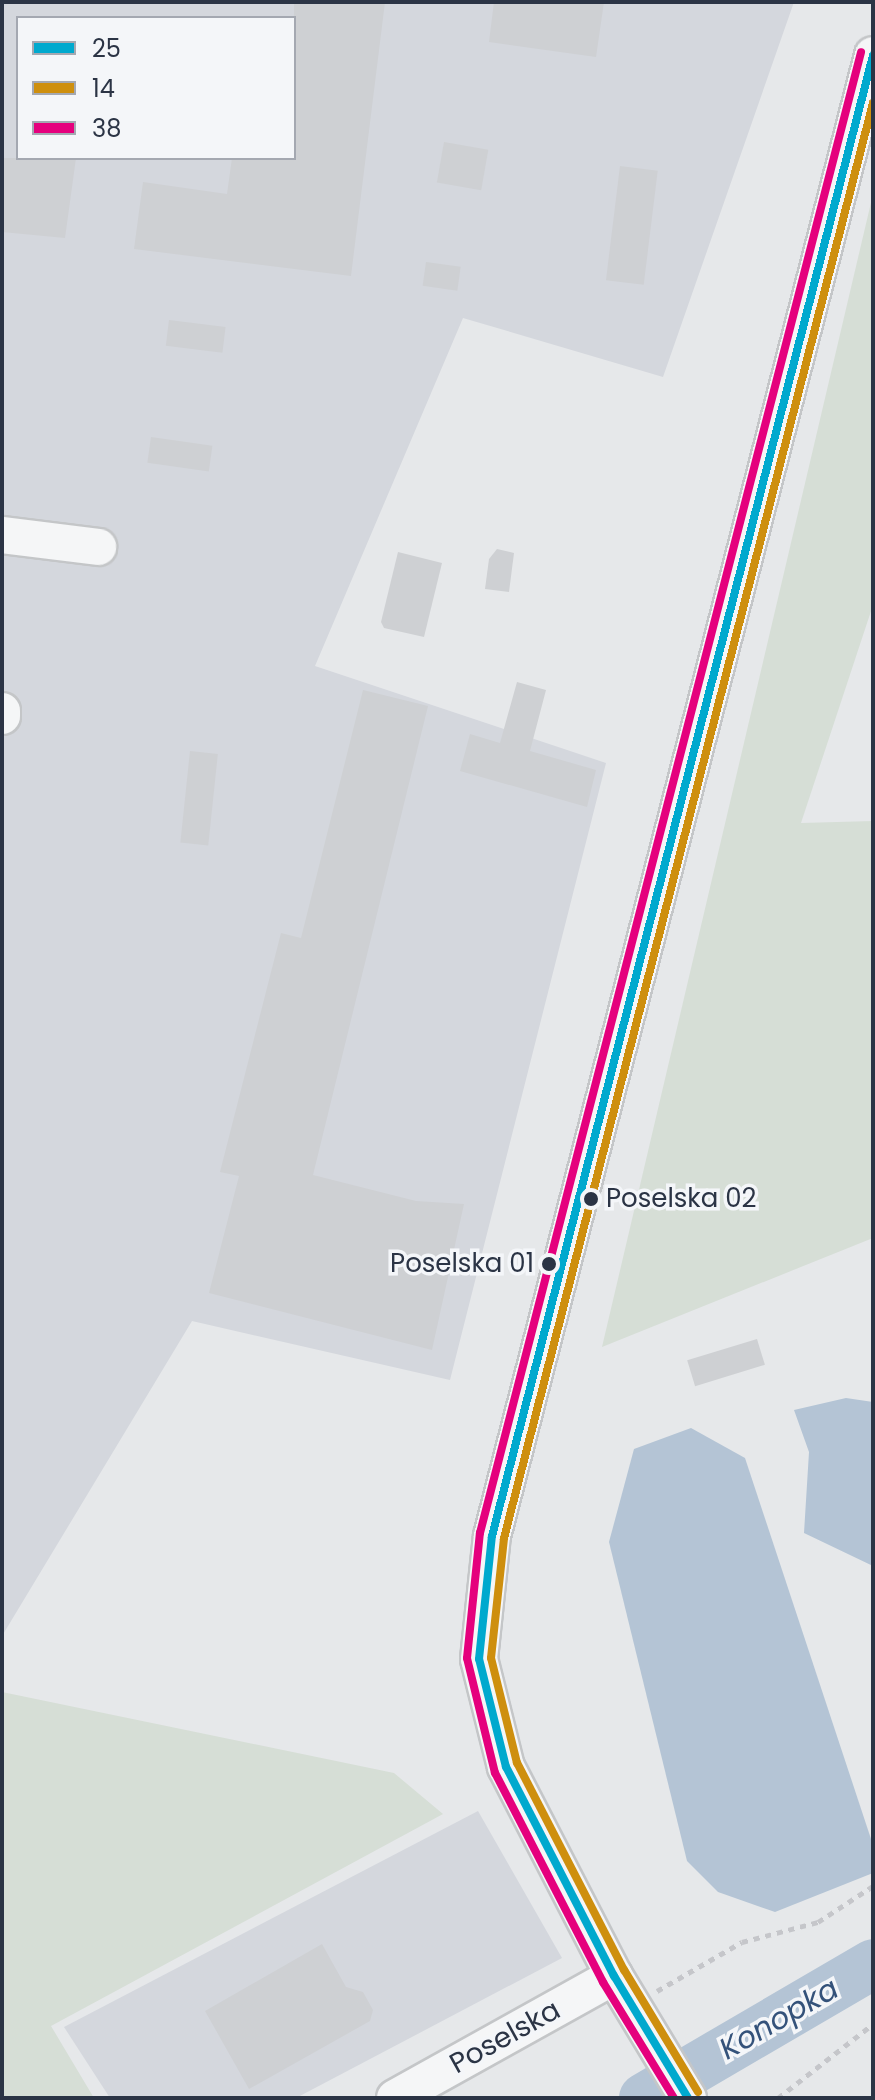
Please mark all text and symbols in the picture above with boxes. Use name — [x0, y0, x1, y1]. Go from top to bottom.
legend — [16, 16, 296, 160]
text: 25 — [92, 32, 121, 65]
text: 14 — [92, 72, 115, 105]
text: 38 — [92, 112, 121, 145]
place label: Poselska 02 — [606, 1183, 757, 1215]
marker: Poselska 02 — [583, 1191, 599, 1207]
place label: Poselska 01 — [390, 1248, 534, 1280]
marker: Poselska 01 — [541, 1256, 557, 1272]
water label: Konopka — [713, 1971, 845, 2067]
street label: Poselska — [444, 1993, 566, 2081]

